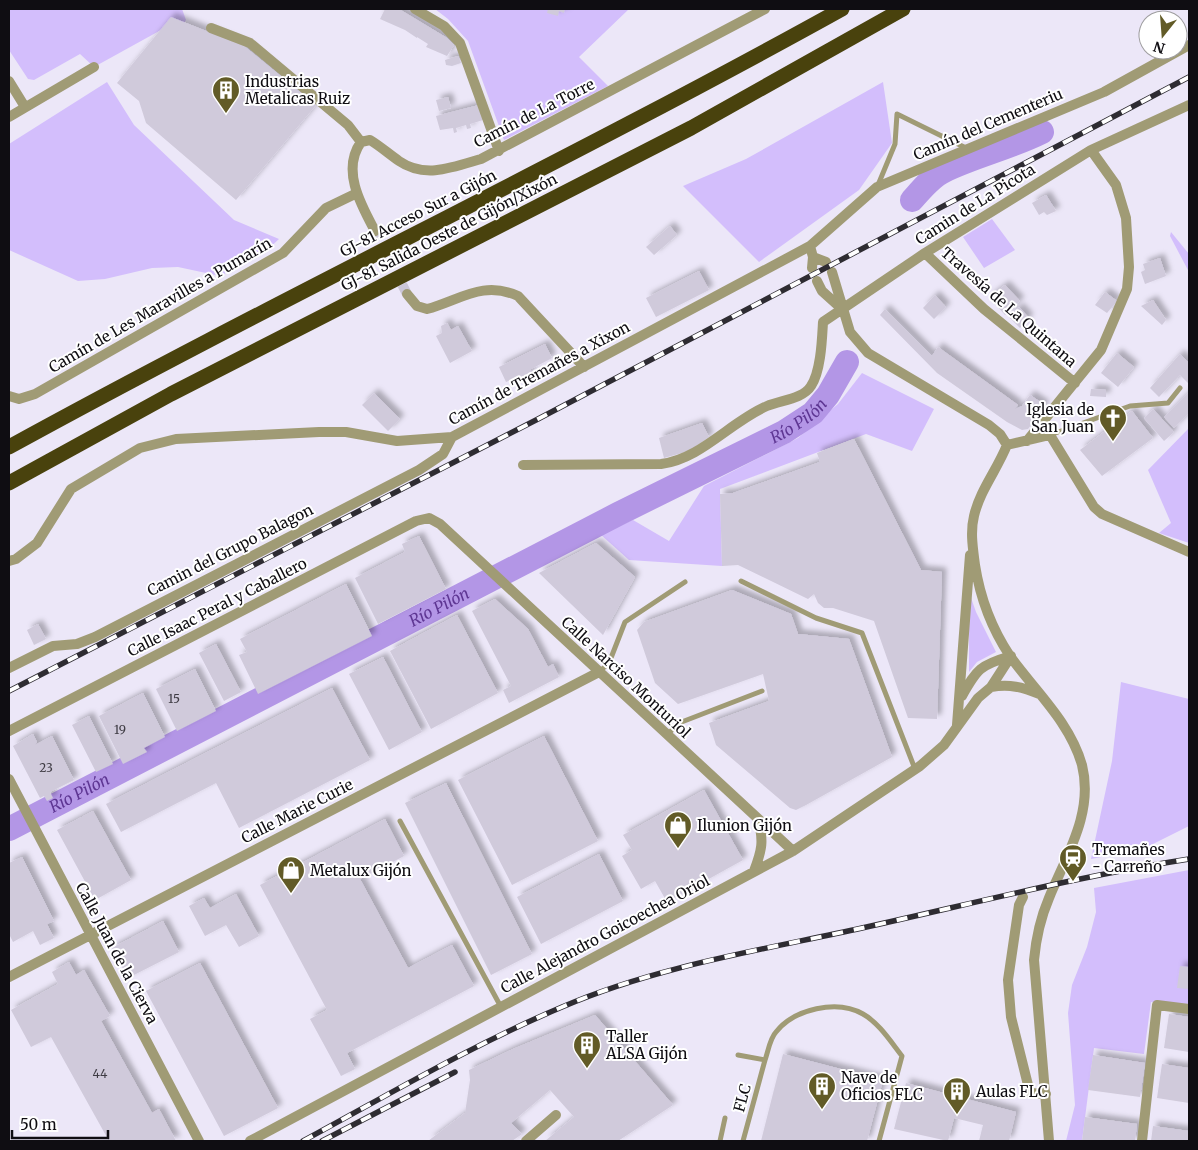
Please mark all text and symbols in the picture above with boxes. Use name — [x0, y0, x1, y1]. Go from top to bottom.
north arrow — [1138, 10, 1188, 60]
text: N — [1151, 37, 1167, 58]
place label: Industrias Metalicas Ruiz — [245, 72, 350, 108]
street label: Camín de La Torre — [471, 74, 598, 152]
building icon: Industrias Metalicas Ruiz — [211, 75, 241, 114]
street label: Camín del Cementeriu — [910, 84, 1066, 164]
street label: Camin de La Picota — [912, 159, 1038, 249]
street label: GJ-81 Acceso Sur a Gijón — [337, 165, 499, 261]
street label: GJ-81 Salida Oeste de Gijón/Xixón — [338, 169, 560, 295]
street label: Camín de Les Maravilles a Pumarín — [45, 233, 275, 377]
street label: Travesía de La Quintana — [937, 243, 1081, 371]
street label: Camín de Tremañes a Xixon — [445, 317, 633, 429]
water label: Río Pilón — [767, 394, 831, 447]
place label: Iglesia de San Juan — [1027, 400, 1094, 436]
church icon: Iglesia de San Juan — [1098, 403, 1128, 442]
street label: Camin del Grupo Balagon — [144, 500, 316, 600]
street label: Calle Isaac Peral y Caballero — [124, 553, 310, 661]
water label: Río Pilón — [405, 583, 472, 631]
street label: Calle Narciso Monturiol — [557, 612, 695, 742]
house number: 15 — [168, 691, 180, 706]
house number: 19 — [114, 722, 126, 737]
house number: 23 — [39, 760, 53, 775]
water label: Río Pilón — [46, 769, 113, 817]
street label: Calle Marie Curie — [238, 775, 356, 847]
shop icon: Ilunion Gijón — [663, 810, 693, 849]
place label: Ilunion Gijón — [697, 816, 792, 835]
place label: Tremañes - Carreño — [1092, 840, 1165, 876]
station icon: Tremañes - Carreño — [1058, 843, 1088, 882]
shop icon: Metalux Gijón — [276, 855, 306, 894]
place label: Metalux Gijón — [310, 861, 412, 880]
street label: Calle Alejandro Goicoechea Oriol — [497, 871, 713, 997]
street label: Calle Juan de la Cierva — [72, 879, 162, 1027]
place label: Taller ALSA Gijón — [605, 1027, 687, 1063]
building icon: Taller ALSA Gijón — [572, 1030, 602, 1069]
house number: 44 — [93, 1066, 108, 1081]
place label: Nave de Oficios FLC — [841, 1068, 923, 1104]
building icon: Nave de Oficios FLC — [807, 1071, 837, 1110]
building icon: Aulas FLC — [942, 1076, 972, 1115]
street label: FLC — [729, 1082, 755, 1114]
place label: Aulas FLC — [975, 1082, 1048, 1101]
scale bar — [12, 1108, 109, 1140]
text: 50 m — [20, 1115, 57, 1134]

